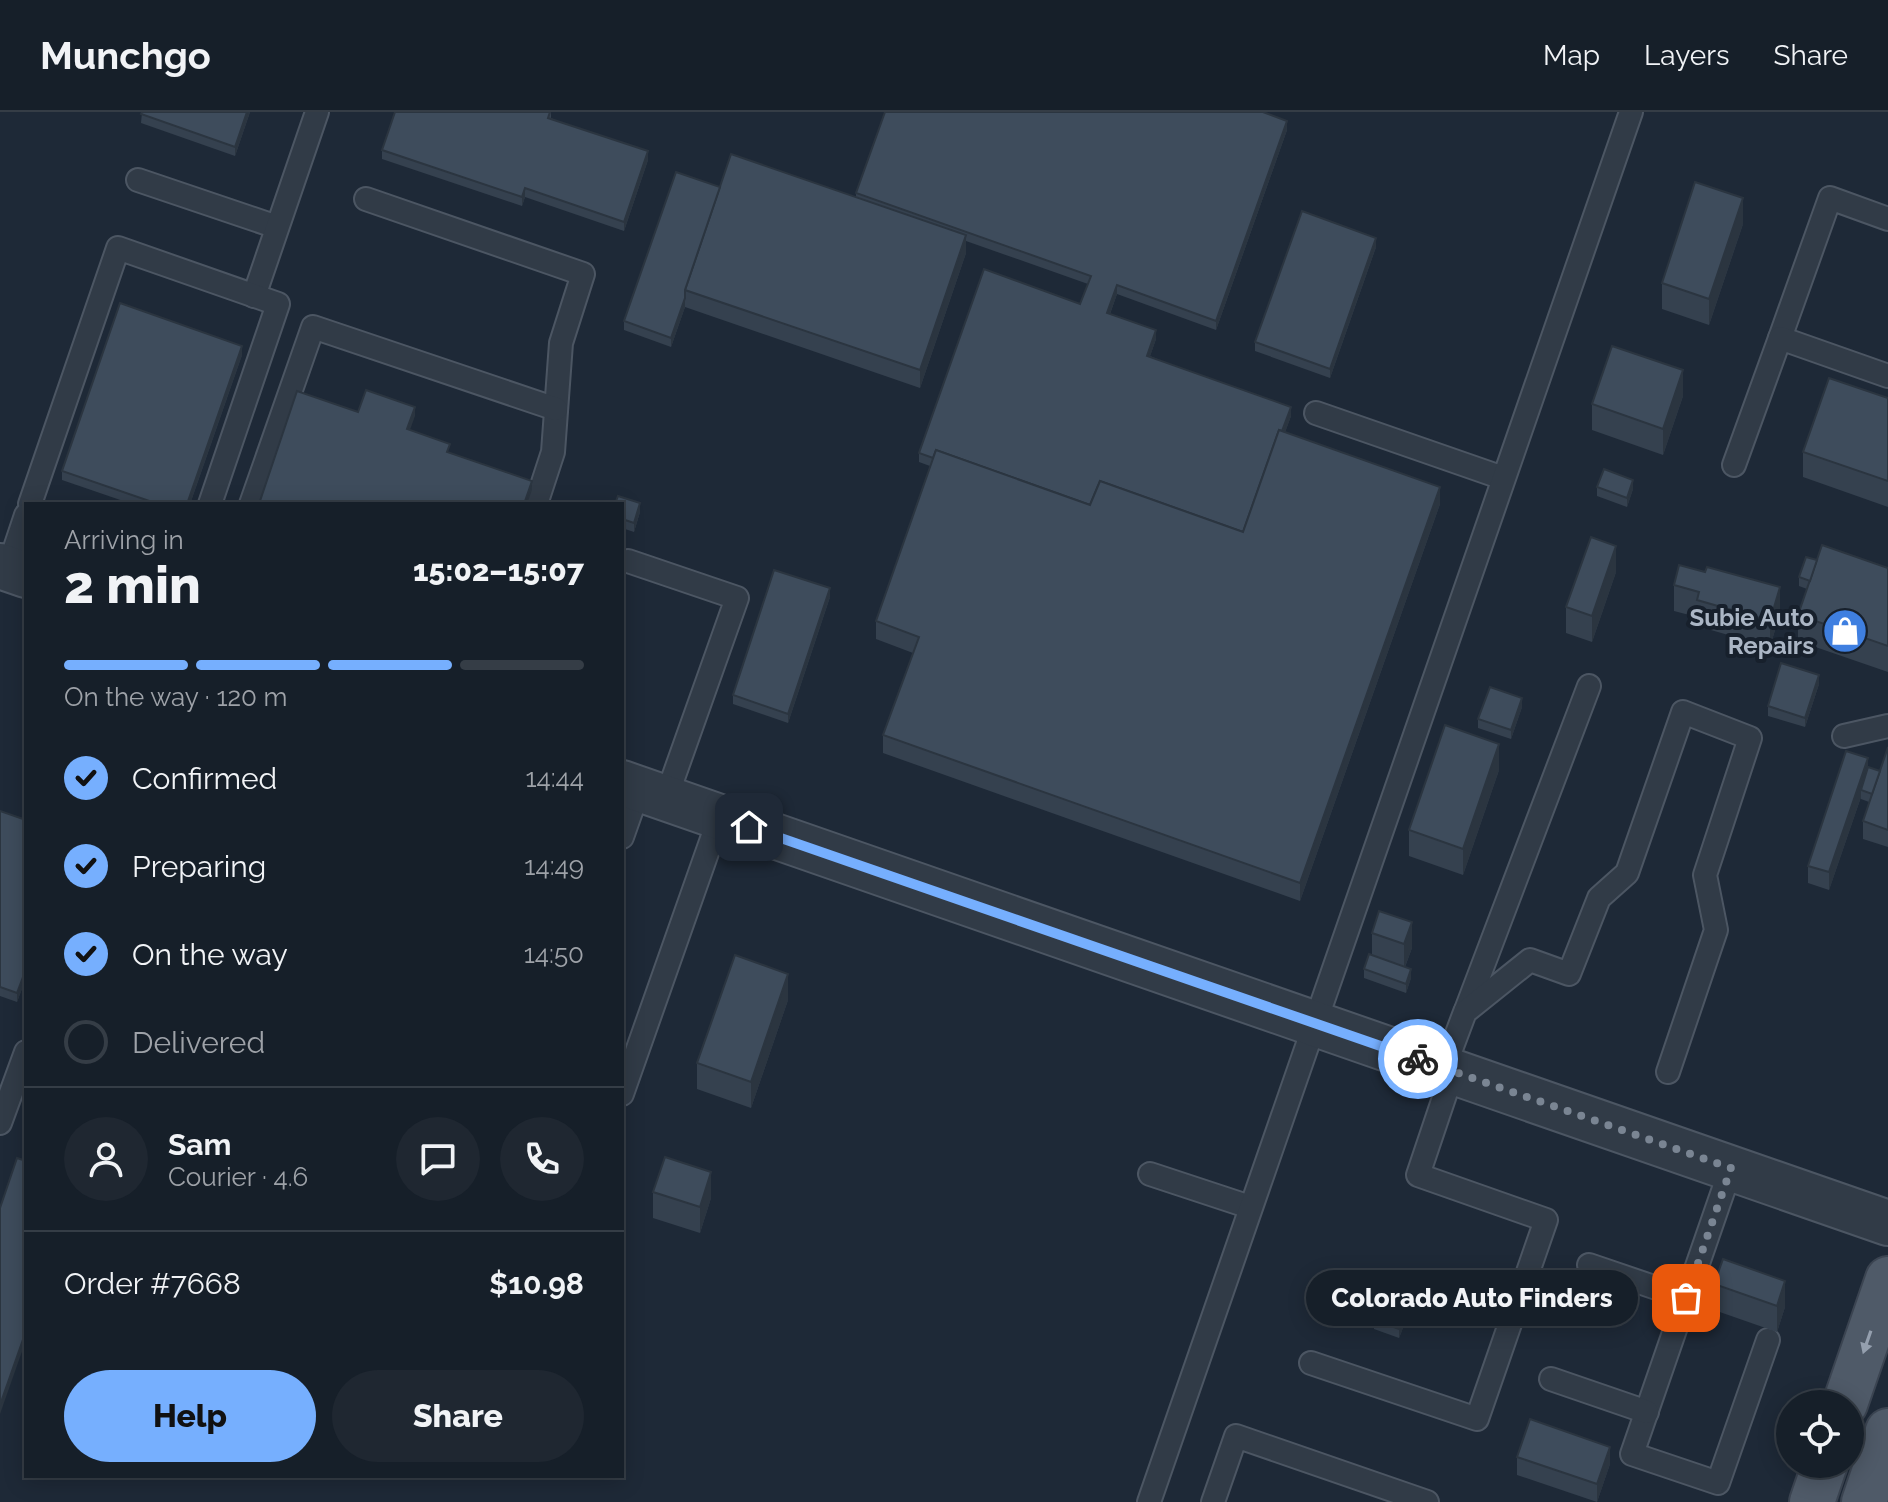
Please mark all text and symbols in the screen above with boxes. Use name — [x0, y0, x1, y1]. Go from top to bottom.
text: Munchgo — [40, 33, 211, 78]
text: Map — [1543, 39, 1600, 72]
text: Layers — [1644, 39, 1730, 72]
text: Share — [1774, 39, 1848, 72]
text: Arriving in — [64, 525, 184, 555]
text: 15:02–15:07 — [413, 553, 584, 588]
text: 2 min — [64, 554, 201, 615]
place label: Subie Auto Repairs — [1689, 603, 1814, 660]
shop icon: Subie Auto Repairs — [1821, 607, 1869, 655]
text: On the way · 120 m — [64, 682, 288, 712]
icon: check — [64, 756, 108, 800]
text: Confirmed — [132, 761, 277, 796]
text: 14:44 — [525, 763, 584, 793]
pin — [715, 793, 783, 861]
icon: home — [727, 805, 771, 849]
icon: check — [64, 844, 108, 888]
text: Preparing — [132, 849, 266, 884]
text: 14:49 — [524, 851, 584, 881]
icon: check — [64, 932, 108, 976]
text: On the way — [132, 937, 288, 972]
text: 14:50 — [524, 939, 584, 969]
courier — [1378, 1019, 1458, 1099]
text: Delivered — [132, 1025, 265, 1060]
icon: bike — [1396, 1037, 1440, 1081]
button: person — [64, 1117, 148, 1201]
button: chat — [396, 1117, 480, 1201]
button: phone — [500, 1117, 584, 1201]
text: Sam — [168, 1127, 231, 1162]
text: Courier · 4.6 — [168, 1162, 308, 1192]
pin — [1652, 1264, 1720, 1332]
text: Order #7668 — [64, 1266, 241, 1301]
text: $10.98 — [489, 1266, 584, 1301]
callout: Colorado Auto Finders — [1306, 1270, 1638, 1326]
icon: bag — [1664, 1276, 1708, 1320]
text: Colorado Auto Finders — [1331, 1283, 1613, 1313]
one-way arrow — [1860, 1330, 1872, 1354]
button: Help — [64, 1370, 316, 1462]
button: Share — [332, 1370, 584, 1462]
map controls — [1776, 1390, 1864, 1478]
button: locate — [1776, 1390, 1864, 1478]

